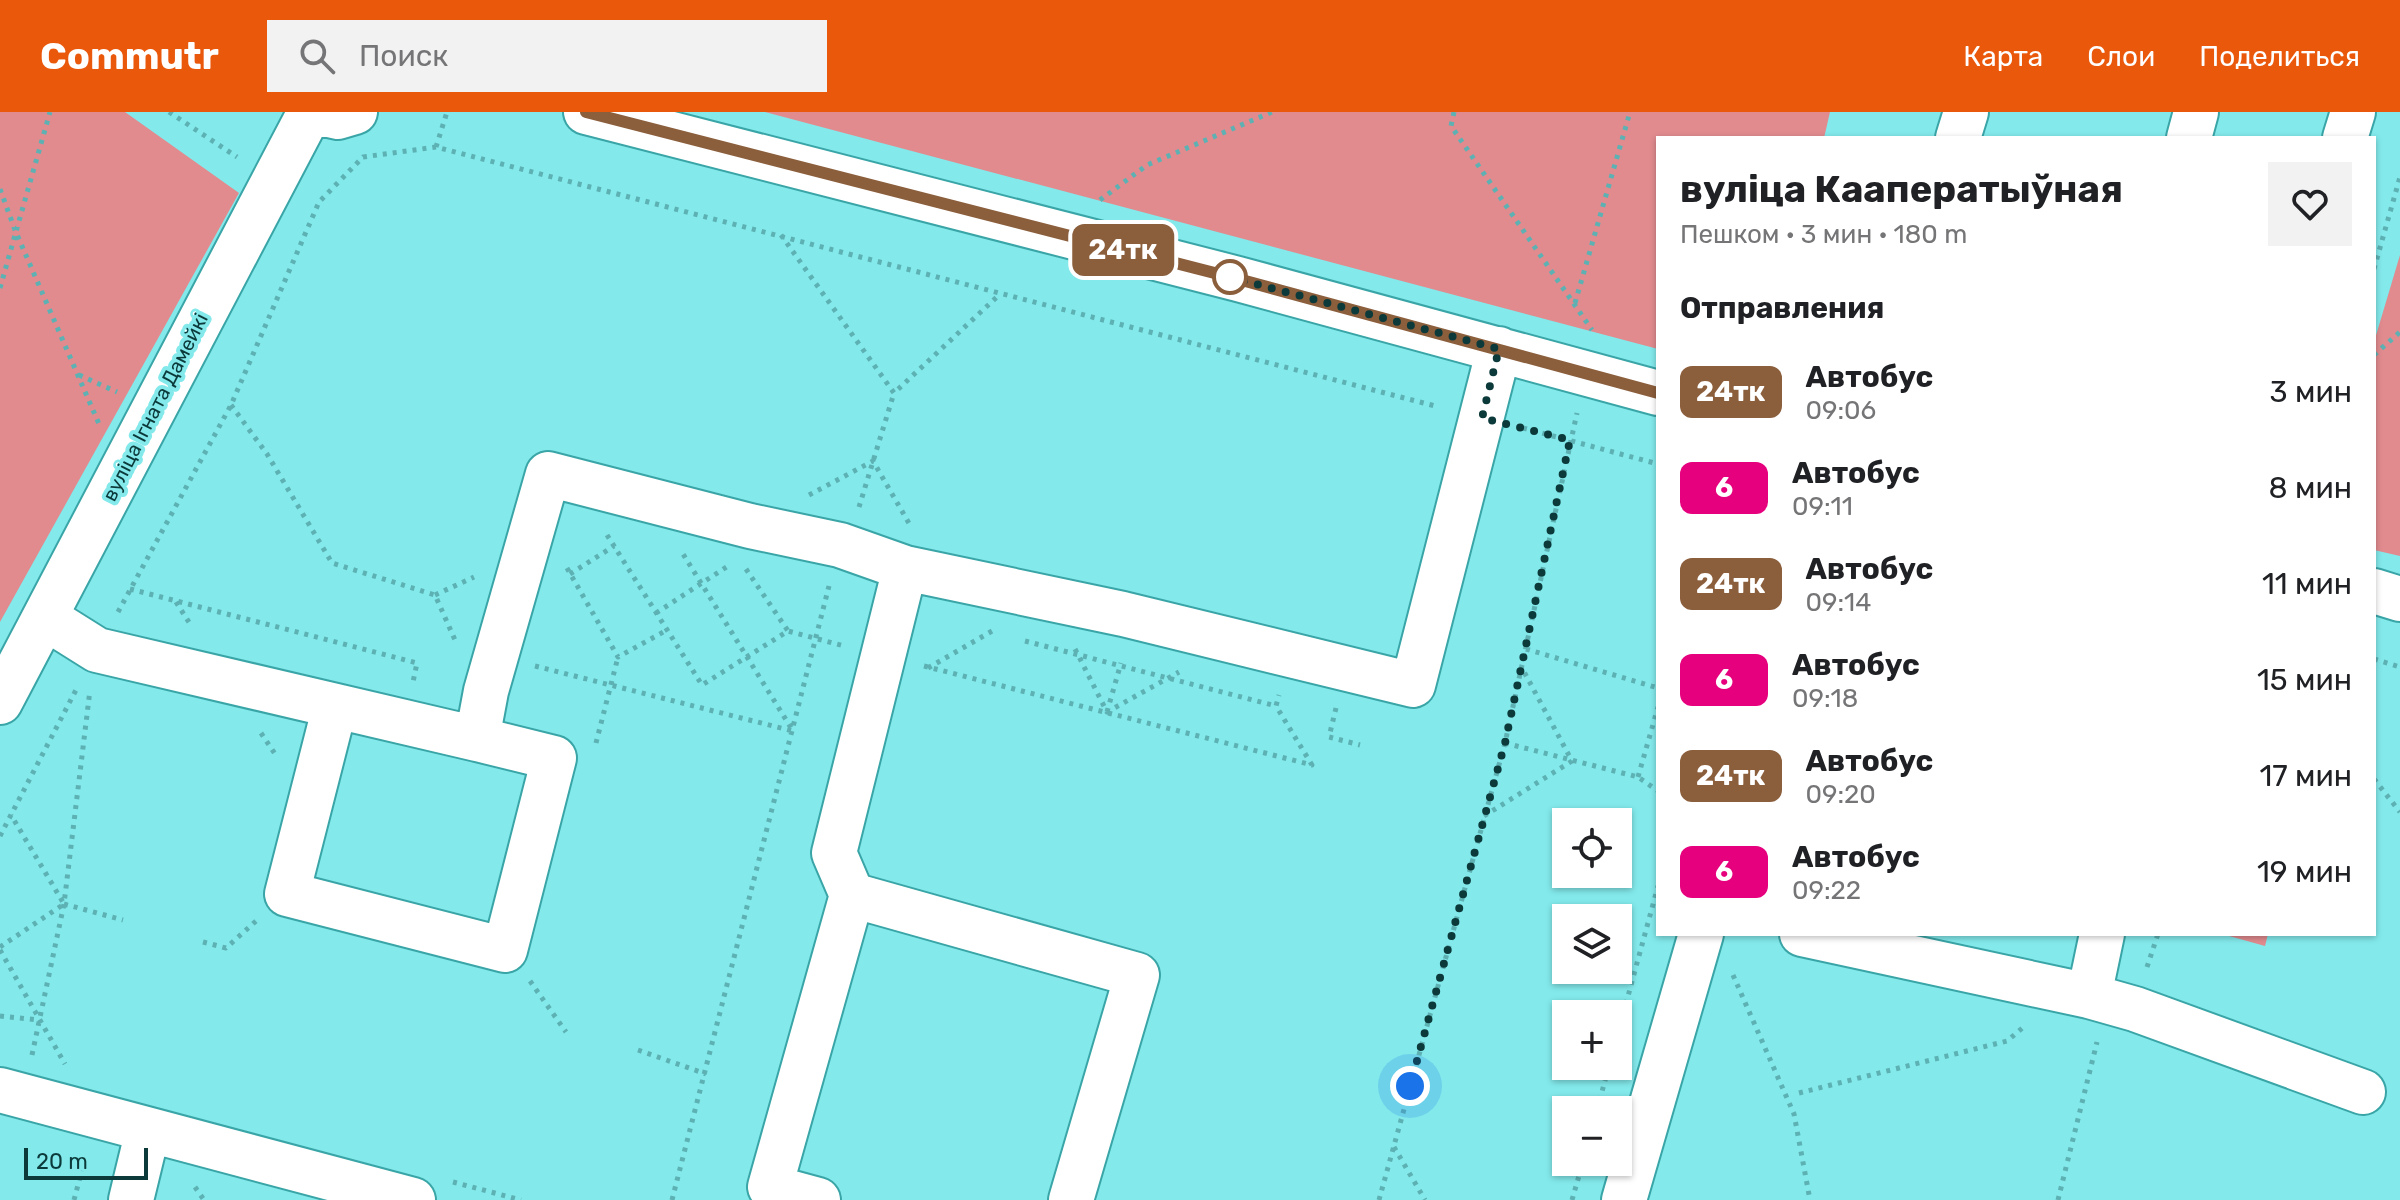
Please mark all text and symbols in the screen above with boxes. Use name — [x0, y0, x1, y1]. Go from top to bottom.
search box — [267, 20, 827, 92]
text: Commutr — [40, 33, 219, 79]
icon: search — [295, 34, 339, 78]
text: Поиск — [359, 38, 448, 74]
text: Карта — [1963, 40, 2043, 73]
text: Слои — [2087, 40, 2155, 73]
text: Поделиться — [2199, 40, 2360, 73]
button: heart — [2268, 162, 2352, 246]
text: вуліца Кааператыўная — [1680, 166, 2123, 212]
text: Пешком · 3 мин · 180 m — [1680, 219, 1967, 250]
line badge: 24тк — [1067, 224, 1179, 276]
text: 24тк — [1088, 233, 1158, 266]
unlabelled marker — [1213, 260, 1247, 294]
text: Отправления — [1680, 290, 1884, 326]
street label: вуліца Ігната Дамейкі — [97, 309, 213, 505]
text: Автобус — [1806, 359, 1933, 395]
text: 3 мин — [2270, 374, 2352, 410]
text: 24тк — [1696, 375, 1766, 408]
text: 09:06 — [1806, 395, 1876, 426]
text: Автобус — [1792, 455, 1920, 491]
text: 8 мин — [2269, 470, 2352, 506]
text: 6 — [1715, 471, 1733, 504]
text: 09:11 — [1792, 491, 1853, 522]
text: Автобус — [1806, 551, 1933, 587]
text: 11 мин — [2262, 566, 2352, 602]
text: 24тк — [1696, 567, 1766, 600]
text: 09:14 — [1806, 587, 1871, 618]
text: Автобус — [1792, 647, 1920, 683]
text: 15 мин — [2257, 662, 2352, 698]
text: 6 — [1715, 663, 1733, 696]
text: 09:18 — [1792, 683, 1858, 714]
text: Автобус — [1806, 743, 1933, 779]
text: 17 мин — [2259, 758, 2352, 794]
text: 24тк — [1696, 759, 1766, 792]
text: 09:20 — [1806, 779, 1876, 810]
map controls — [1552, 808, 1632, 1176]
button: locate — [1552, 808, 1632, 888]
text: Автобус — [1792, 839, 1920, 875]
text: 19 мин — [2257, 854, 2352, 890]
text: 6 — [1715, 855, 1733, 888]
text: 09:22 — [1792, 875, 1861, 906]
button: layers — [1552, 904, 1632, 984]
button: + — [1552, 1000, 1632, 1080]
your location — [1390, 1066, 1430, 1106]
button: − — [1552, 1096, 1632, 1176]
scale bar — [24, 1144, 148, 1180]
text: 20 m — [36, 1148, 88, 1175]

